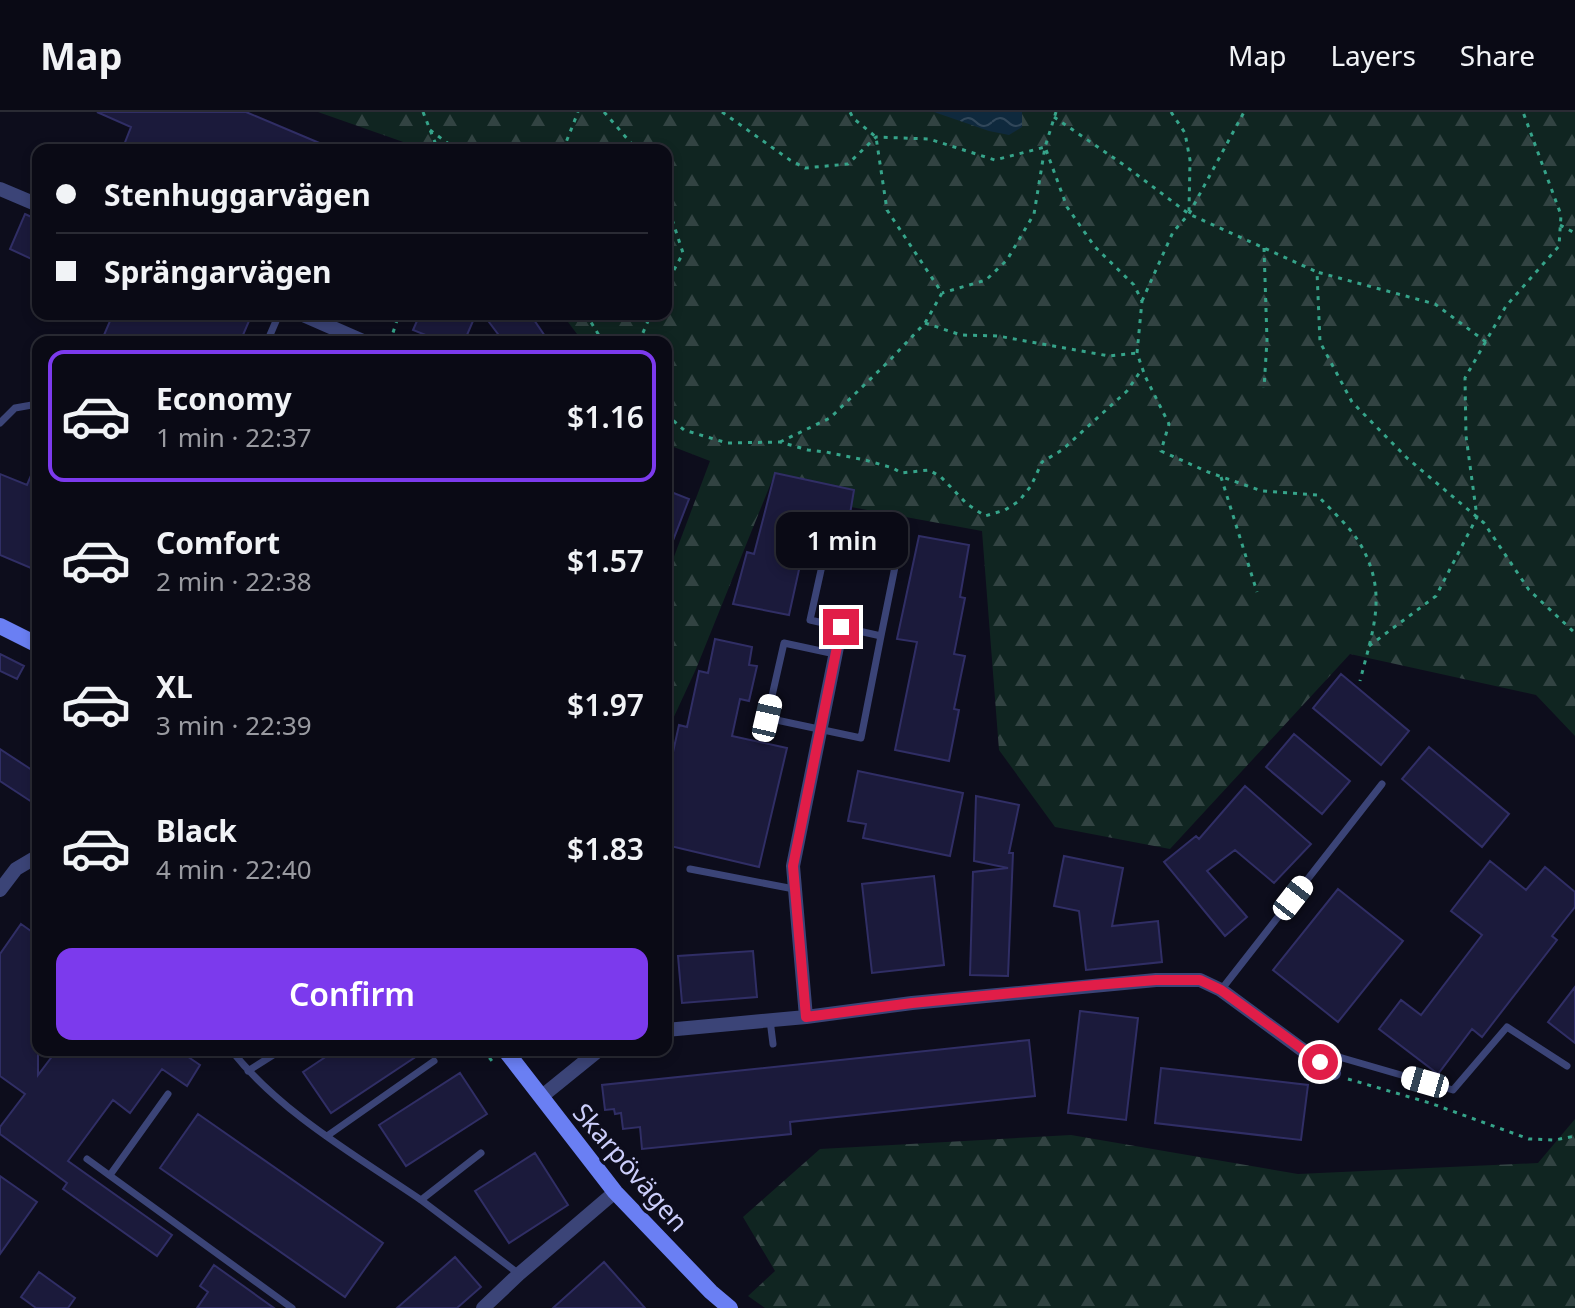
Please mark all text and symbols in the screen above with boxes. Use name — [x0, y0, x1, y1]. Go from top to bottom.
text: Map — [40, 29, 123, 81]
text: Map — [1228, 36, 1286, 74]
text: Layers — [1330, 36, 1416, 74]
text: Share — [1460, 36, 1535, 74]
text: Stenhuggarvägen — [104, 174, 371, 215]
text: Sprängarvägen — [104, 251, 332, 292]
text: Economy — [156, 378, 292, 419]
icon: car — [60, 380, 132, 452]
text: $1.16 — [567, 396, 644, 437]
text: 1 min · 22:37 — [156, 419, 312, 455]
callout: 1 min — [775, 511, 907, 567]
text: Comfort — [156, 522, 280, 563]
text: 1 min — [807, 522, 877, 558]
icon: car — [60, 524, 132, 596]
text: $1.57 — [567, 540, 644, 581]
text: 2 min · 22:38 — [156, 563, 312, 599]
route end — [823, 609, 859, 645]
text: XL — [156, 666, 193, 707]
icon: car — [60, 668, 132, 740]
text: $1.97 — [567, 684, 644, 725]
car — [750, 692, 784, 744]
text: 3 min · 22:39 — [156, 707, 312, 743]
text: Black — [156, 810, 237, 851]
icon: car — [60, 812, 132, 884]
text: $1.83 — [567, 828, 644, 869]
text: 4 min · 22:40 — [156, 851, 312, 887]
car — [1269, 872, 1317, 924]
button: Confirm — [56, 948, 648, 1040]
route start — [1302, 1044, 1338, 1080]
car — [1399, 1064, 1451, 1100]
street label: Skarpövägen — [565, 1095, 697, 1239]

